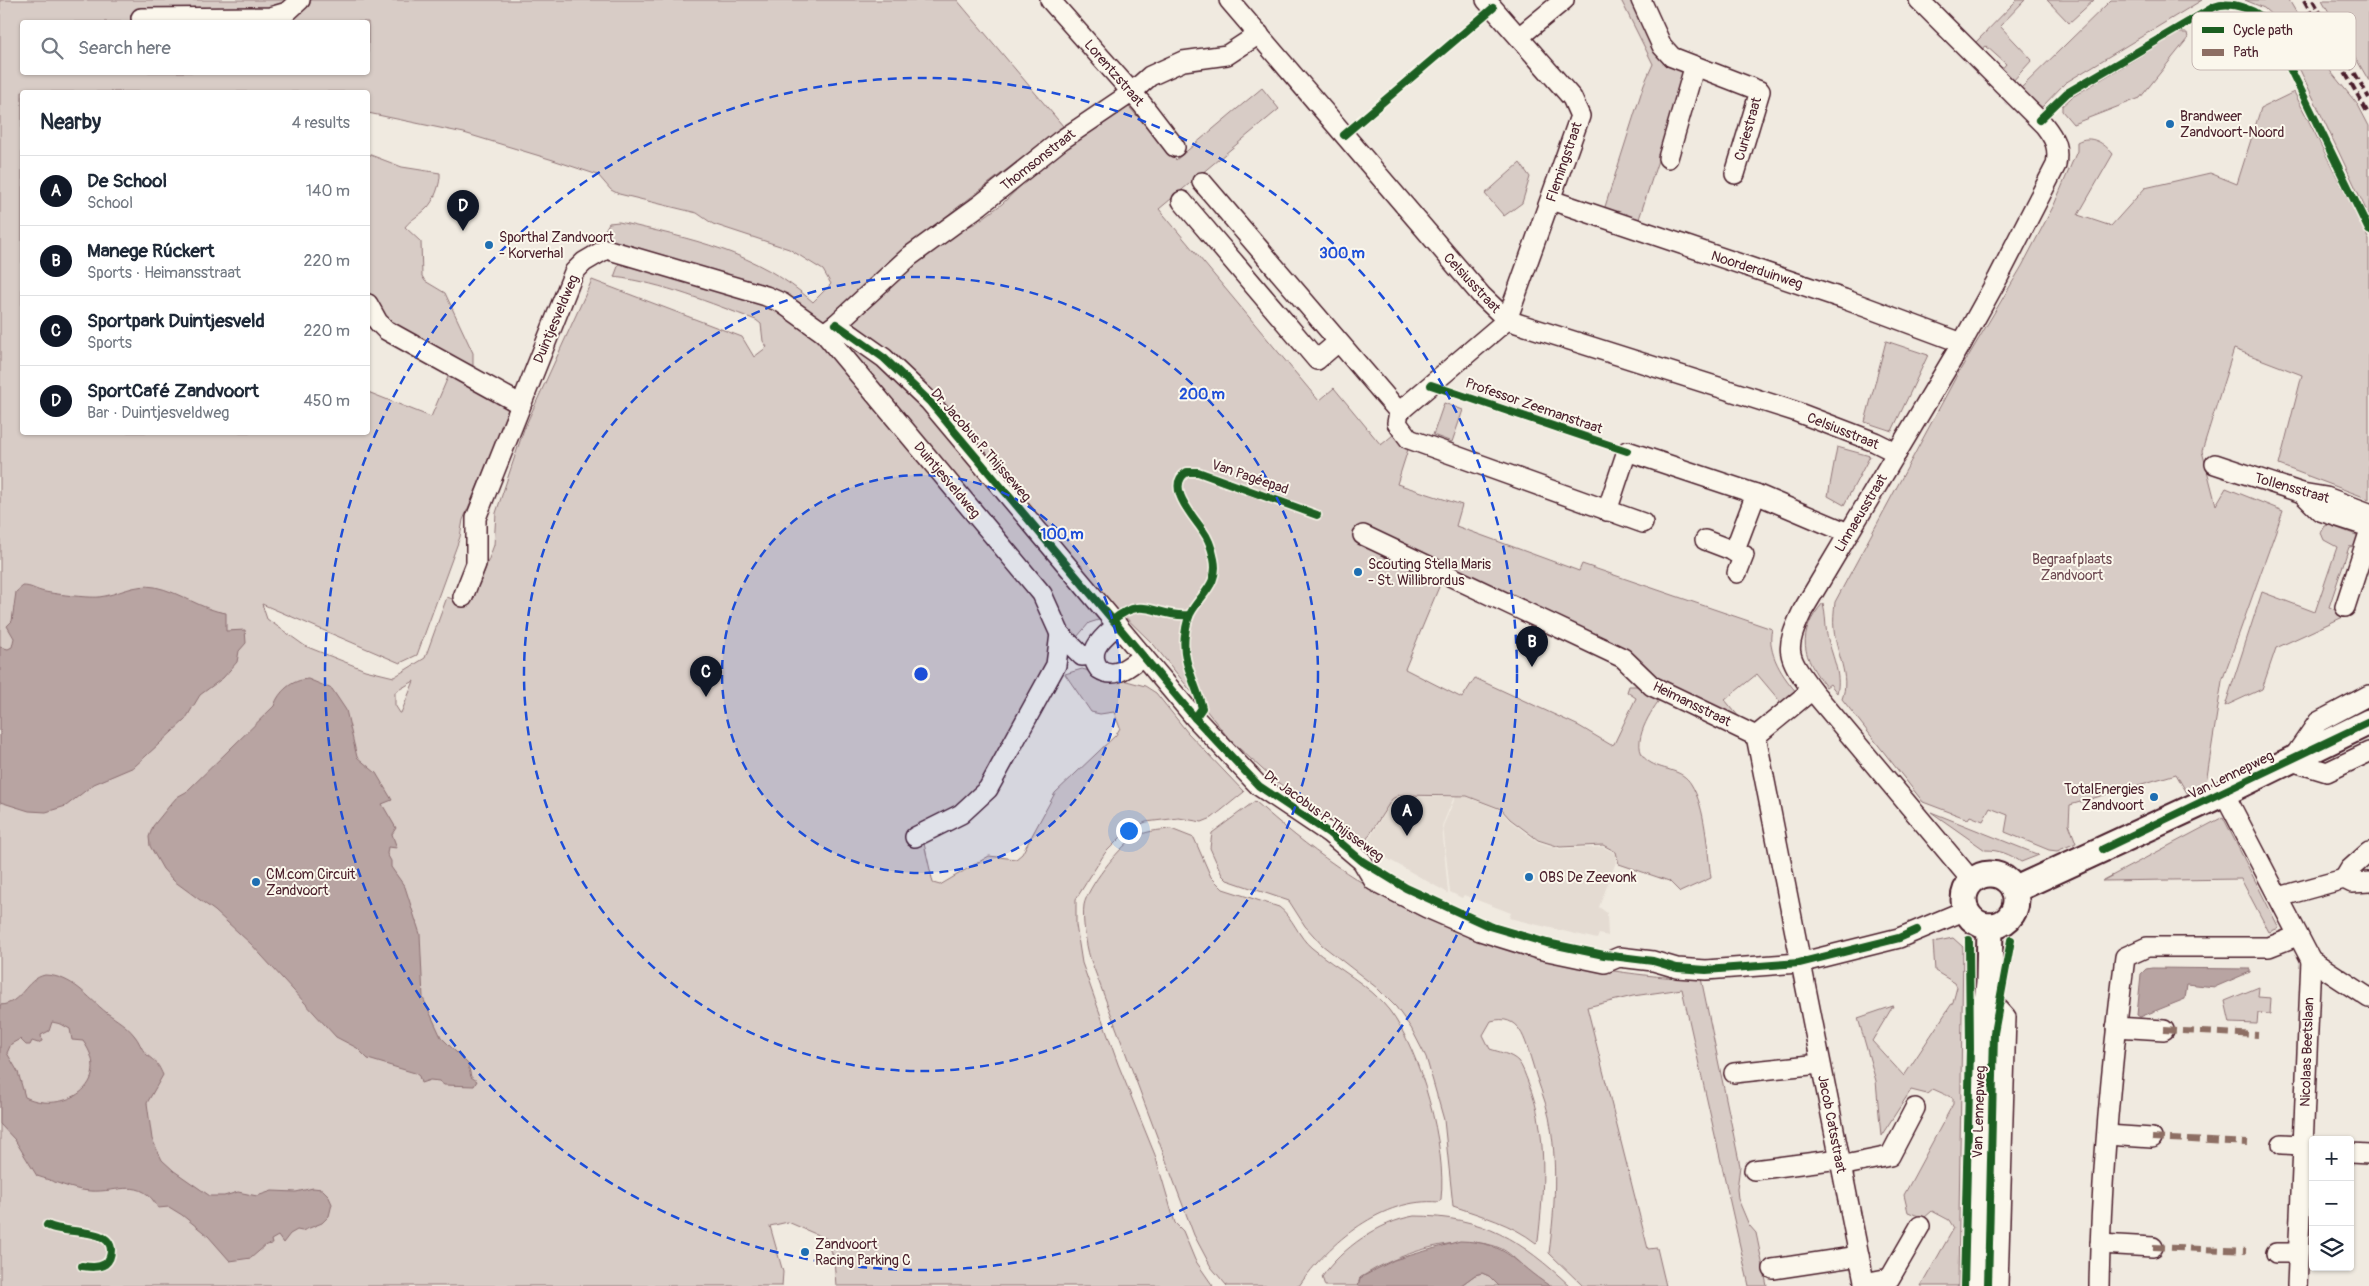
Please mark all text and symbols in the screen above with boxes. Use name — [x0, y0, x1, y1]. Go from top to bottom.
legend — [2192, 12, 2356, 70]
search box — [20, 20, 370, 75]
text: Cycle path — [2233, 22, 2293, 39]
icon: search — [38, 34, 66, 62]
text: Search here — [78, 36, 171, 60]
street label: Lorentzstraat — [1080, 36, 1148, 110]
text: Path — [2233, 44, 2258, 61]
street label: Curiestraat — [1731, 95, 1765, 163]
place label: Brandweer Zandvoort-Noord — [2180, 108, 2285, 141]
text: Nearby — [40, 109, 101, 136]
text: 4 results — [292, 113, 350, 133]
marker: Brandweer Zandvoort-Noord — [2164, 118, 2176, 130]
street label: Flemingstraat — [1542, 119, 1586, 204]
street label: Thomsonstraat — [997, 125, 1079, 194]
text: De School — [87, 169, 167, 193]
text: A — [51, 181, 61, 201]
text: 140 m — [306, 181, 350, 201]
pin: D — [447, 190, 479, 231]
text: School — [87, 193, 133, 213]
place label: Sporthal Zandvoort - Korverhal — [499, 229, 614, 262]
text: Manege Rúckert — [87, 239, 214, 263]
marker: Sporthal Zandvoort - Korverhal — [483, 239, 495, 251]
text: 300 m — [1319, 244, 1365, 263]
street label: Noorderduinweg — [1709, 247, 1805, 293]
street label: Celsiusstraat — [1440, 249, 1504, 317]
text: B — [51, 251, 61, 271]
text: 220 m — [304, 251, 350, 271]
text: Sports · Heimansstraat — [87, 263, 241, 283]
street label: Duintjesveldweg — [530, 272, 582, 366]
text: Sportpark Duintjesveld — [87, 309, 265, 333]
text: C — [51, 321, 61, 341]
text: 220 m — [304, 321, 350, 341]
text: Sports — [87, 333, 132, 353]
street label: Professor Zeemanstraat — [1463, 375, 1605, 438]
text: SportCafé Zandvoort — [87, 379, 259, 403]
street label: Dr. Jacobus P. Thijsseweg — [927, 385, 1035, 505]
text: 200 m — [1179, 385, 1225, 404]
text: D — [51, 391, 61, 411]
text: 450 m — [303, 391, 350, 411]
text: Bar · Duintjesveldweg — [87, 403, 229, 423]
street label: Celsiusstraat — [1805, 409, 1882, 453]
street label: Duintjesveldweg — [910, 438, 984, 522]
street label: Van Pagéepad — [1209, 456, 1291, 498]
street label: Tollensstraat — [2253, 469, 2332, 507]
street label: Linnaeusstraat — [1831, 471, 1891, 555]
text: 100 m — [1041, 525, 1083, 544]
park label: Begraafplaats Zandvoort — [2032, 551, 2113, 584]
place label: Scouting Stella Maris - St. Willibrordus — [1368, 556, 1492, 589]
marker: Scouting Stella Maris - St. Willibrordus — [1352, 566, 1364, 578]
pin: B — [1516, 626, 1548, 667]
pin: C — [690, 656, 722, 697]
centre of rings — [912, 665, 930, 683]
street label: Heimansstraat — [1650, 678, 1734, 730]
street label: Van Lennepweg — [2186, 747, 2276, 803]
street label: Dr. Jacobus P. Thijsseweg — [1261, 767, 1387, 865]
place label: TotalEnergies Zandvoort — [2064, 781, 2145, 814]
marker: TotalEnergies Zandvoort — [2148, 791, 2160, 803]
pin: A — [1391, 795, 1423, 836]
your location — [1116, 818, 1142, 844]
place label: CM.com Circuit Zandvoort — [266, 866, 356, 899]
place label: OBS De Zeevonk — [1539, 869, 1637, 886]
marker: OBS De Zeevonk — [1523, 871, 1535, 883]
marker: CM.com Circuit Zandvoort — [250, 876, 262, 888]
street label: Nicolaas Beetslaan — [2297, 997, 2317, 1107]
street label: Van Lennepweg — [1969, 1065, 1989, 1159]
street label: Jacob Catsstraat — [1814, 1074, 1850, 1175]
map controls — [2309, 1136, 2354, 1271]
button: + — [2309, 1136, 2354, 1181]
button: − — [2309, 1181, 2354, 1226]
button: layers — [2309, 1226, 2354, 1271]
place label: Zandvoort Racing Parking C — [815, 1236, 911, 1269]
marker: Zandvoort Racing Parking C — [799, 1246, 811, 1258]

